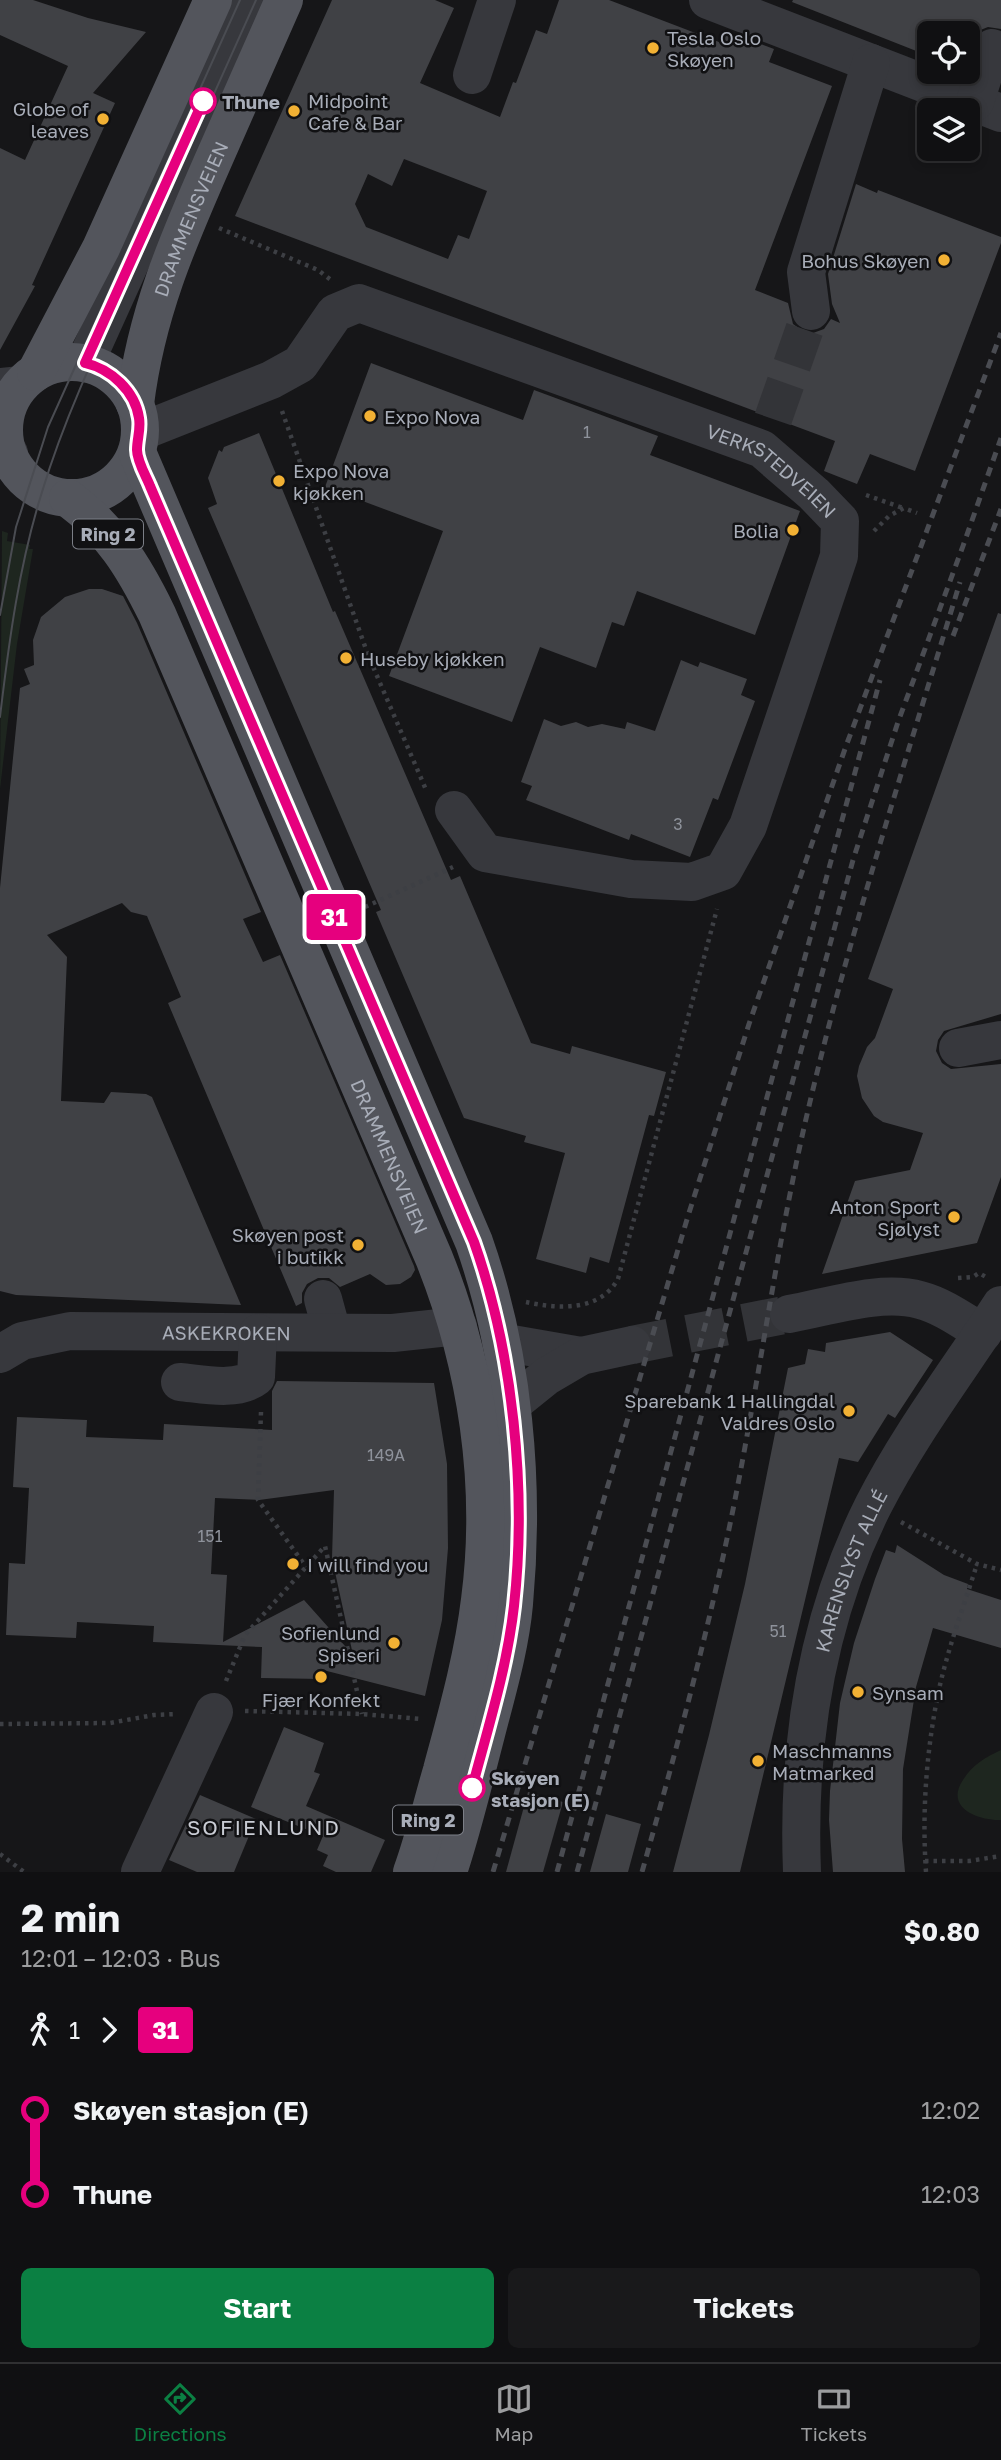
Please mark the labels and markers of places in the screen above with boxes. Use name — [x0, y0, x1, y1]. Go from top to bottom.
place label: Tesla Oslo Skøyen — [667, 26, 761, 71]
marker: Tesla Oslo Skøyen — [645, 40, 661, 56]
marker: Thune — [190, 88, 216, 114]
place label: Midpoint Cafe & Bar — [308, 89, 403, 134]
place label: Thune — [222, 90, 280, 113]
place label: Globe of leaves — [13, 97, 89, 142]
marker: Midpoint Cafe & Bar — [286, 103, 302, 119]
marker: Globe of leaves — [95, 111, 111, 127]
place label: Bohus Skøyen — [801, 249, 930, 272]
marker: Bohus Skøyen — [936, 252, 952, 268]
place label: Expo Nova — [384, 405, 480, 428]
marker: Expo Nova — [362, 408, 378, 424]
place label: Expo Nova kjøkken — [293, 459, 389, 504]
marker: Expo Nova kjøkken — [271, 473, 287, 489]
place label: Bolia — [733, 519, 779, 542]
marker: Bolia — [785, 522, 801, 538]
place label: Huseby kjøkken — [360, 647, 505, 670]
marker: Huseby kjøkken — [338, 650, 354, 666]
place label: Anton Sport Sjølyst — [830, 1195, 940, 1240]
marker: Anton Sport Sjølyst — [946, 1209, 962, 1225]
place label: Skøyen post i butikk — [232, 1223, 344, 1268]
marker: Skøyen post i butikk — [350, 1237, 366, 1253]
place label: Sparebank 1 Hallingdal Valdres Oslo — [624, 1389, 835, 1434]
marker: Sparebank 1 Hallingdal Valdres Oslo — [841, 1403, 857, 1419]
place label: I will find you — [307, 1553, 428, 1576]
marker: I will find you — [285, 1556, 301, 1572]
place label: Sofienlund Spiseri — [281, 1621, 380, 1666]
marker: Sofienlund Spiseri — [386, 1635, 402, 1651]
marker: Fjær Konfekt — [313, 1669, 329, 1685]
place label: Synsam — [872, 1681, 944, 1704]
marker: Synsam — [850, 1684, 866, 1700]
place label: Fjær Konfekt — [262, 1688, 380, 1711]
place label: Maschmanns Matmarked — [772, 1739, 892, 1784]
marker: Maschmanns Matmarked — [750, 1753, 766, 1769]
place label: Skøyen stasjon (E) — [491, 1766, 590, 1811]
marker: Skøyen stasjon (E) — [459, 1775, 485, 1801]

